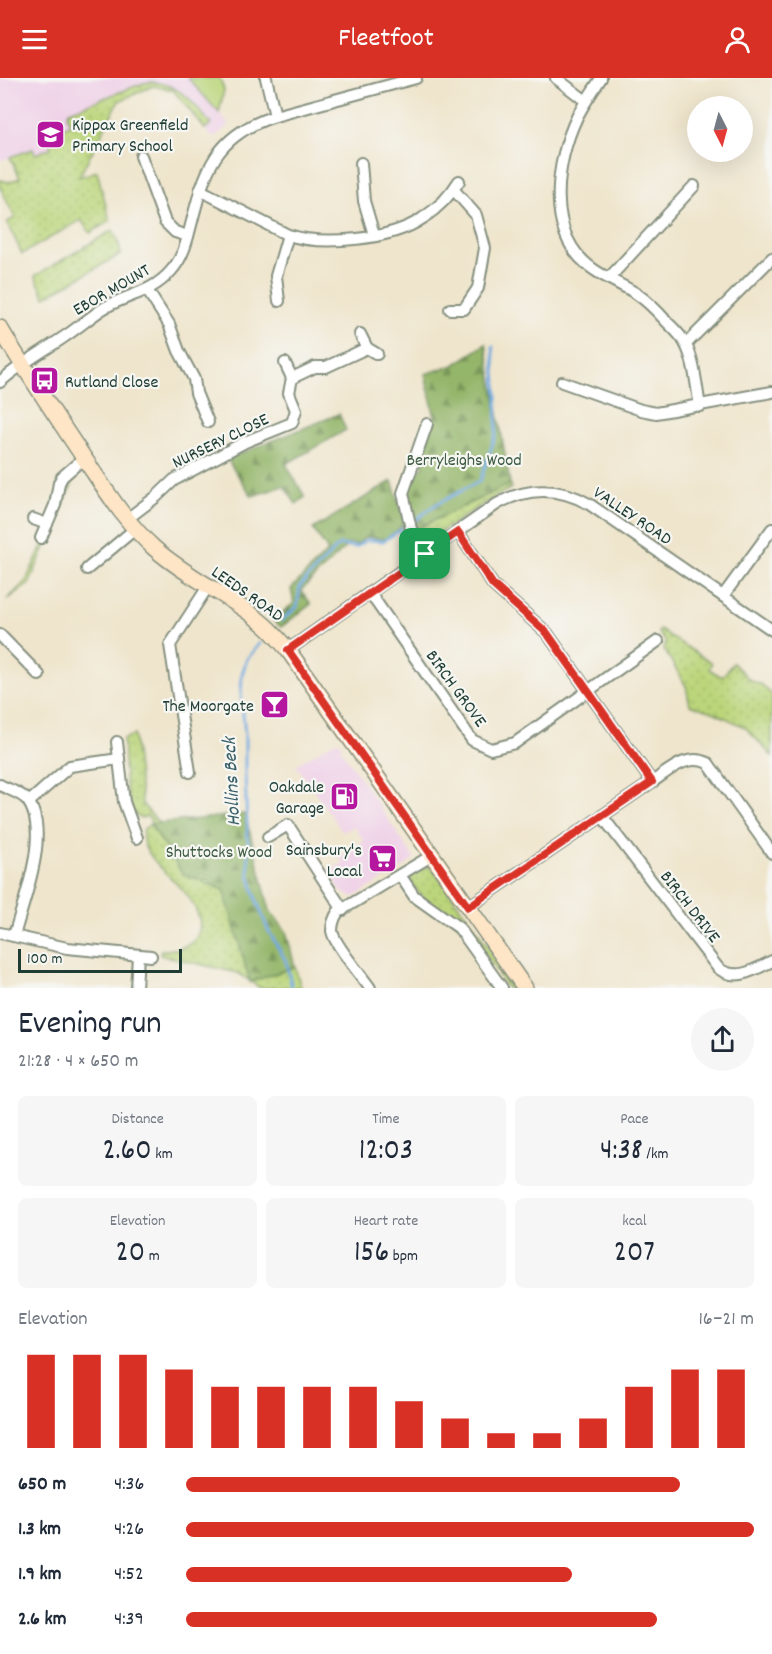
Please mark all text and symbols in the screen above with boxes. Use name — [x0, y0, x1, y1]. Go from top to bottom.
text: Fleetfoot — [338, 20, 434, 59]
icon: menu — [18, 23, 51, 56]
icon: person — [721, 23, 754, 56]
north arrow — [687, 96, 753, 162]
map controls — [687, 96, 753, 162]
place label: Kippax Greenfield Primary School — [72, 114, 188, 160]
school or university icon: Kippax Greenfield Primary School — [35, 118, 67, 150]
street label: EBOR MOUNT — [69, 259, 156, 323]
bus stop icon: Rutland Close — [28, 365, 60, 397]
place label: Rutland Close — [65, 371, 159, 396]
street label: NURSERY CLOSE — [169, 408, 274, 476]
park label: Berryleighs Wood — [406, 449, 522, 474]
street label: VALLEY ROAD — [587, 481, 676, 553]
pin — [399, 528, 450, 579]
icon: arrive — [408, 537, 441, 570]
street label: LEEDS ROAD — [205, 561, 288, 629]
street label: BIRCH GROVE — [418, 646, 492, 733]
bar icon: The Moorgate — [259, 689, 291, 721]
place label: The Moorgate — [162, 695, 254, 720]
water label: Hollins Beck — [217, 735, 249, 827]
place label: Oakdale Garage — [269, 776, 324, 822]
fuel station icon: Oakdale Garage — [329, 780, 361, 812]
place label: Sainsbury's Local — [286, 839, 363, 885]
park label: Shuttocks Wood — [166, 841, 272, 866]
supermarket icon: Sainsbury's Local — [367, 843, 399, 875]
street label: BIRCH DRIVE — [653, 866, 725, 949]
scale bar — [18, 946, 182, 974]
text: 100 m — [27, 948, 63, 971]
text: Evening run — [18, 1002, 162, 1049]
button: share — [691, 1008, 754, 1071]
text: 21:28 · 4 × 650 m — [18, 1048, 138, 1076]
text: Distance — [112, 1108, 164, 1131]
text: Time — [372, 1108, 400, 1131]
text: Pace — [620, 1108, 648, 1131]
text: 2.60 — [102, 1131, 152, 1174]
text: 12:03 — [359, 1131, 413, 1174]
text: 4:38 — [600, 1131, 643, 1174]
text: km — [152, 1143, 173, 1166]
text: /km — [643, 1143, 669, 1166]
text: Elevation — [110, 1210, 165, 1233]
text: Heart rate — [354, 1210, 418, 1233]
text: kcal — [622, 1210, 646, 1233]
text: 20 — [116, 1233, 145, 1276]
text: 156 — [354, 1233, 389, 1276]
text: 207 — [614, 1233, 655, 1276]
text: m — [145, 1245, 160, 1268]
text: bpm — [389, 1245, 418, 1268]
text: Elevation — [18, 1306, 88, 1334]
text: 16–21 m — [698, 1306, 754, 1334]
text: 650 m — [18, 1471, 66, 1499]
text: 4:36 — [114, 1471, 144, 1499]
text: 1.3 km — [18, 1516, 61, 1544]
text: 4:26 — [114, 1516, 144, 1544]
text: 1.9 km — [18, 1561, 61, 1589]
text: 4:52 — [114, 1561, 144, 1589]
text: 2.6 km — [18, 1606, 66, 1634]
text: 4:39 — [114, 1606, 144, 1634]

